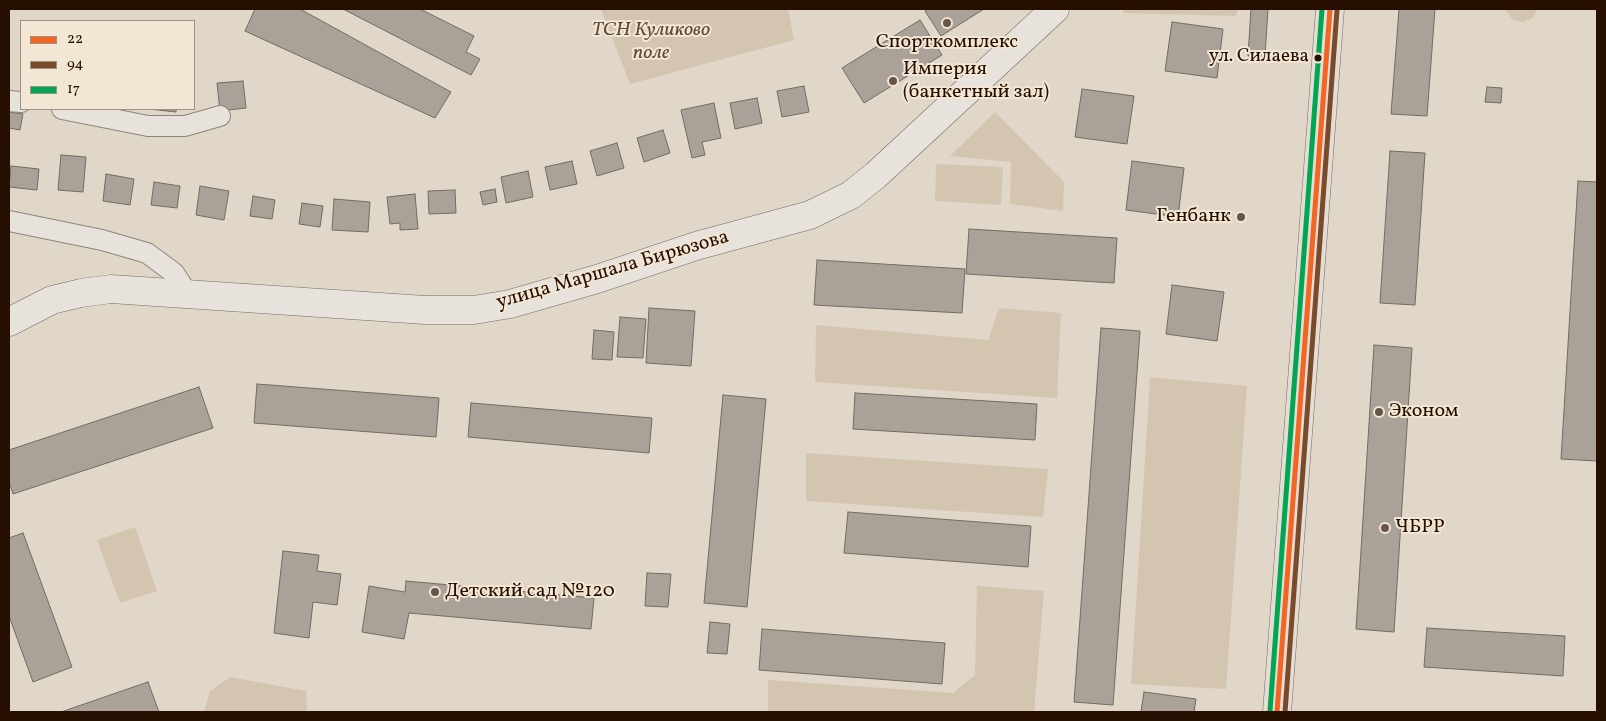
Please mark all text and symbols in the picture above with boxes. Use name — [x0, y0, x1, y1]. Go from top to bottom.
marker: Спорткомплекс — [941, 17, 953, 29]
park label: ТСН Куликово поле — [592, 19, 710, 66]
legend — [20, 20, 195, 110]
text: 22 — [67, 29, 83, 50]
place label: Спорткомплекс — [876, 31, 1018, 55]
place label: ул. Силаева — [1209, 47, 1309, 69]
marker: ул. Силаева — [1313, 53, 1323, 63]
text: 94 — [67, 54, 83, 75]
place label: Империя (банкетный зал) — [903, 58, 1049, 105]
marker: Империя (банкетный зал) — [887, 75, 899, 87]
text: 17 — [67, 79, 80, 100]
place label: Генбанк — [1156, 205, 1231, 229]
marker: Генбанк — [1235, 211, 1247, 223]
street label: улица Маршала Бирюзова — [494, 226, 732, 316]
place label: Эконом — [1389, 400, 1458, 424]
marker: Эконом — [1373, 406, 1385, 418]
place label: ЧБРР — [1395, 516, 1445, 540]
marker: ЧБРР — [1379, 522, 1391, 534]
place label: Детский сад №120 — [445, 580, 615, 604]
marker: Детский сад №120 — [429, 586, 441, 598]

